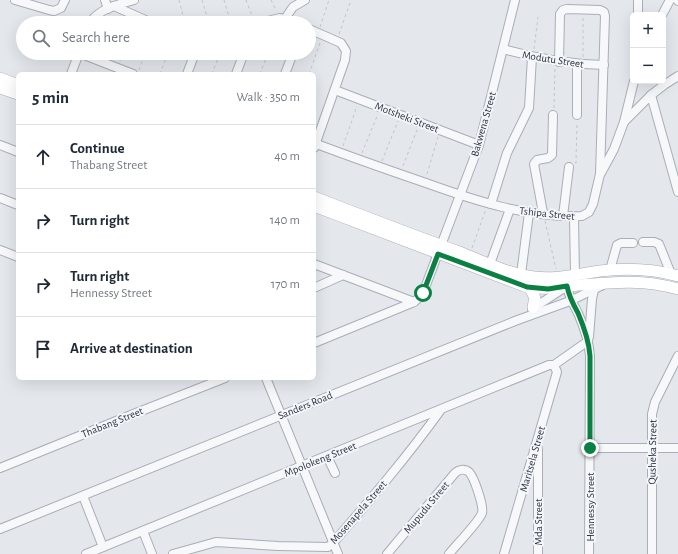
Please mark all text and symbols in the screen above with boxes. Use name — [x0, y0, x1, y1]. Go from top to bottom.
map controls — [630, 12, 666, 84]
button: + — [630, 12, 666, 48]
search box — [16, 16, 316, 60]
icon: search — [30, 27, 52, 49]
text: Search here — [62, 30, 130, 45]
button: − — [630, 48, 666, 84]
street label: Modutu Street — [521, 49, 585, 70]
text: 5 min — [32, 89, 69, 106]
street label: Bakwena Street — [469, 90, 498, 158]
text: Walk · 350 m — [236, 91, 300, 104]
street label: Motsheki Street — [373, 100, 441, 135]
text: Continue — [70, 141, 125, 156]
icon: ahead — [32, 146, 54, 168]
text: 40 m — [274, 150, 300, 163]
text: Thabang Street — [70, 159, 147, 172]
street label: Tshipa Street — [519, 205, 576, 222]
icon: right — [32, 210, 54, 232]
text: Turn right — [70, 213, 129, 228]
text: 140 m — [270, 214, 300, 227]
text: Turn right — [70, 269, 129, 284]
icon: right — [32, 274, 54, 296]
text: 170 m — [271, 278, 300, 291]
route start — [414, 284, 432, 302]
text: Hennessy Street — [70, 287, 152, 300]
icon: arrive — [32, 338, 54, 360]
text: Arrive at destination — [70, 341, 193, 356]
street label: Sanders Road — [276, 389, 334, 421]
street label: Thabang Street — [80, 405, 145, 440]
street label: Qusheka Street — [646, 419, 659, 485]
street label: Maritsela Street — [518, 425, 547, 493]
route end — [581, 439, 599, 457]
street label: Mpolokeng Street — [283, 440, 358, 479]
street label: Hennessy Street — [585, 472, 596, 542]
street label: Mosenapela Street — [328, 478, 389, 546]
street label: Mupudu Street — [402, 479, 452, 535]
street label: Mda Street — [533, 498, 544, 545]

